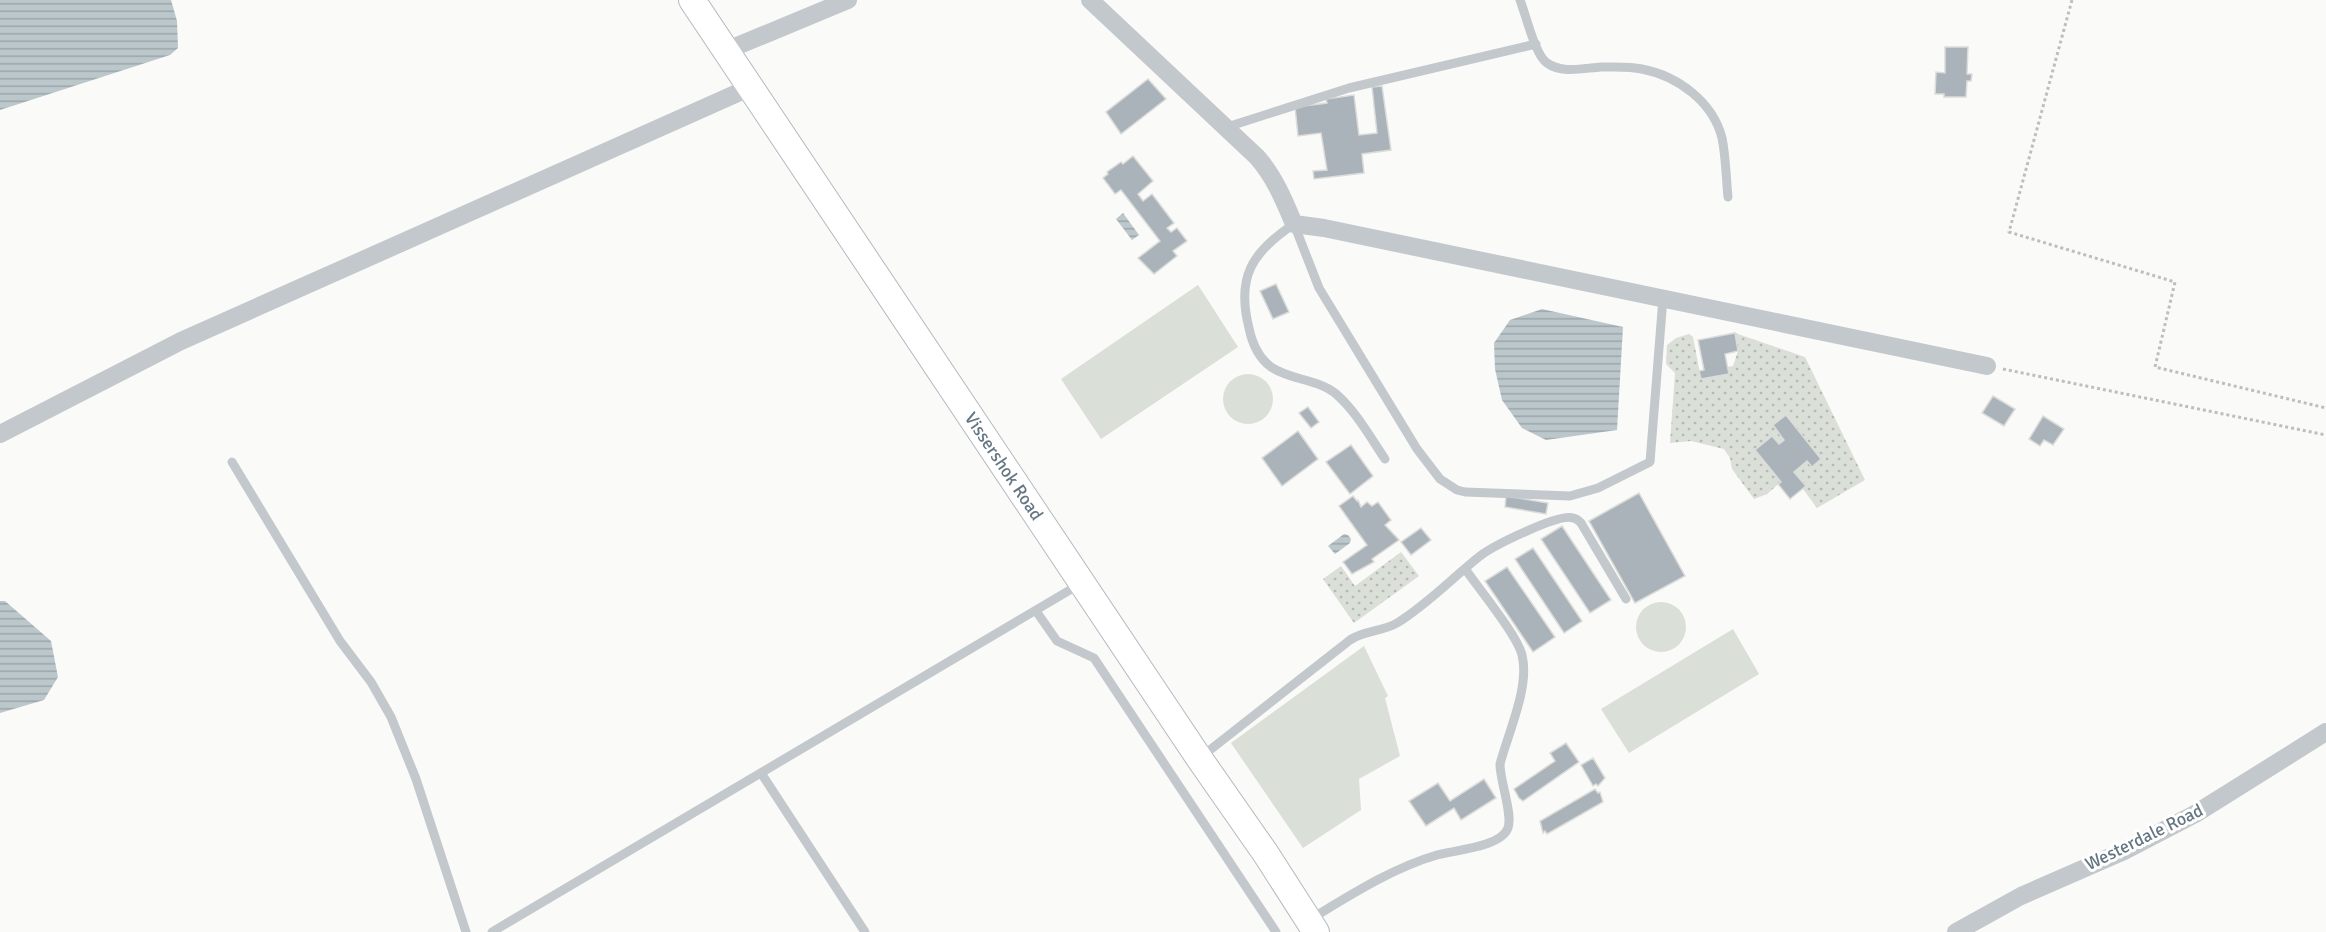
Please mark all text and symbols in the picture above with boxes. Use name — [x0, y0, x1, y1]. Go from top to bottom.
street label: Vissershok Road — [960, 408, 1048, 524]
street label: Westerdale Road — [2082, 799, 2206, 875]

